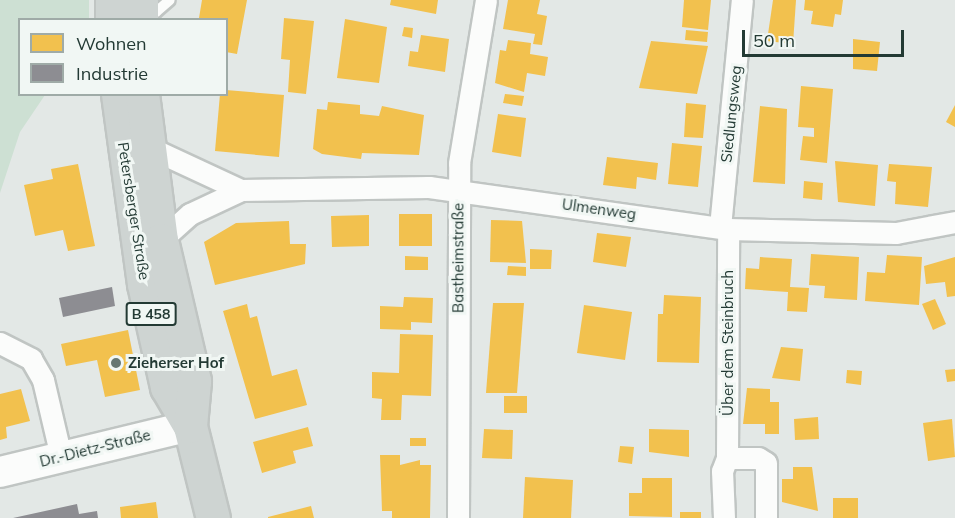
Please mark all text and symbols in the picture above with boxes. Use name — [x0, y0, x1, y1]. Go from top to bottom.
legend — [18, 18, 228, 96]
scale bar — [745, 18, 907, 56]
text: 50 m — [753, 29, 795, 52]
text: Wohnen — [76, 32, 147, 55]
text: Industrie — [76, 62, 148, 85]
street label: Siedlungsweg — [717, 65, 745, 163]
street label: Petersberger Straße — [114, 141, 154, 281]
street label: Ulmenweg — [561, 195, 637, 223]
street label: Bastheimstraße — [449, 203, 467, 313]
street label: Über dem Steinbruch — [719, 270, 737, 416]
road number: B 458 — [126, 303, 176, 325]
place label: Zieherser Hof — [128, 354, 224, 372]
marker: Zieherser Hof — [109, 356, 123, 370]
street label: Dr.-Dietz-Straße — [38, 426, 152, 470]

